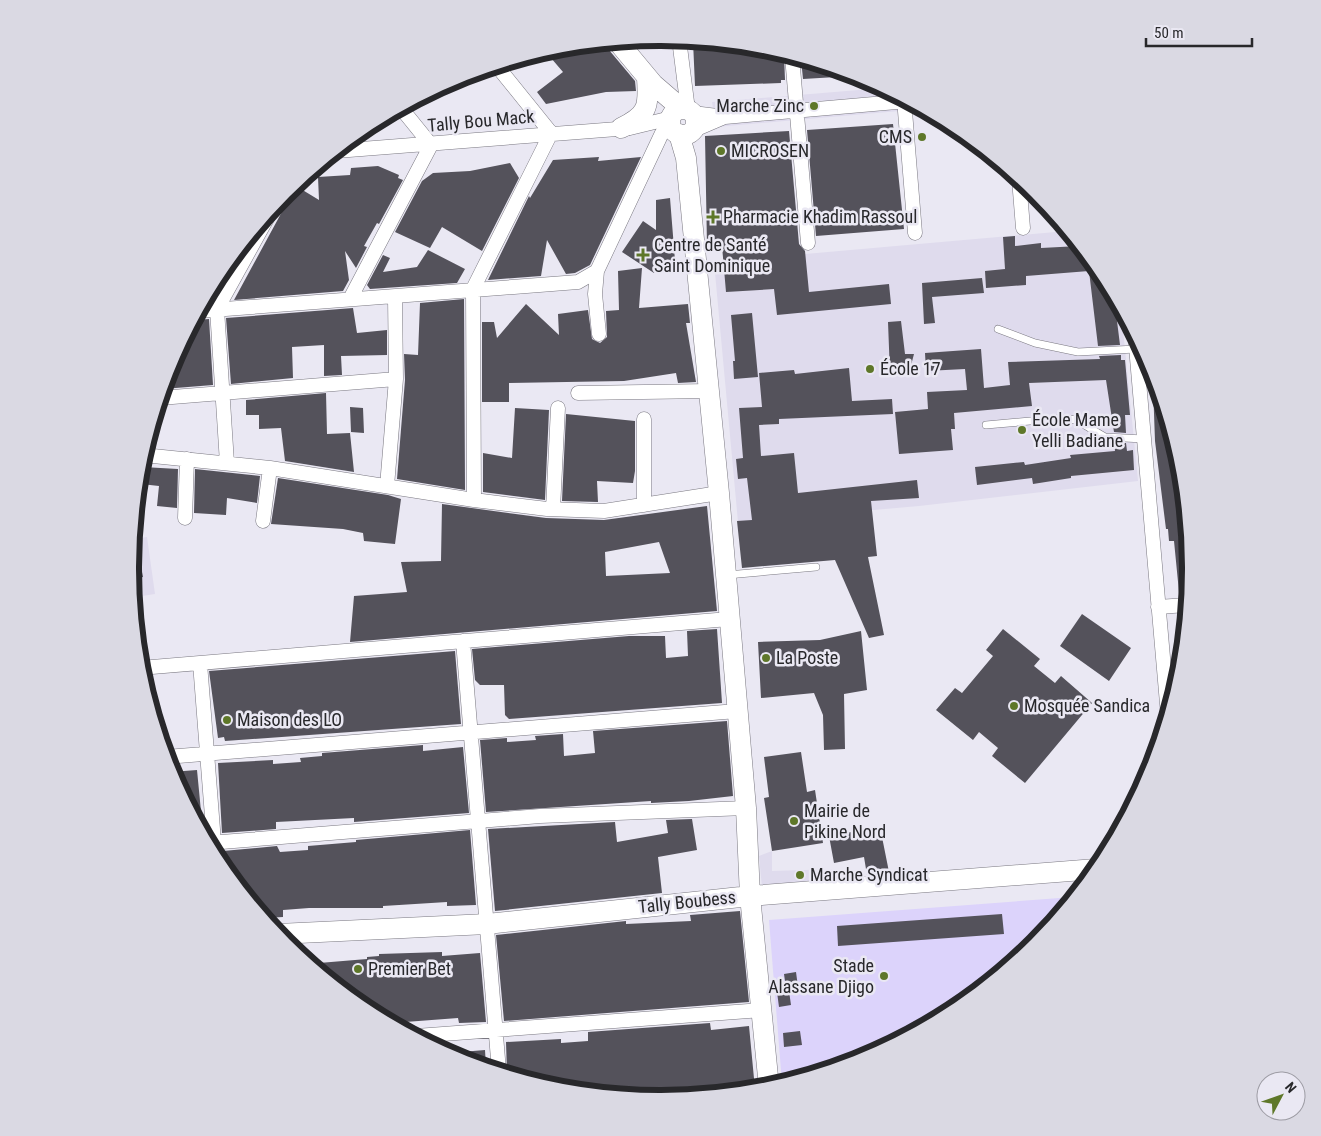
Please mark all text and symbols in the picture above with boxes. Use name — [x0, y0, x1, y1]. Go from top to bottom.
scale bar — [1146, 15, 1252, 47]
text: 50 m — [1154, 24, 1184, 42]
place label: Marche Zinc — [716, 95, 804, 116]
marker: Marche Zinc — [808, 100, 820, 112]
street label: Tally Bou Mack — [427, 105, 535, 136]
place label: CMS — [879, 126, 912, 147]
marker: CMS — [916, 131, 928, 143]
place label: MICROSEN — [731, 140, 809, 161]
marker: MICROSEN — [715, 145, 727, 157]
place label: Pharmacie Khadim Rassoul — [723, 206, 917, 227]
marker: Pharmacie Khadim Rassoul — [707, 211, 719, 223]
place label: Centre de Santé Saint Dominique — [654, 234, 770, 276]
marker: Centre de Santé Saint Dominique — [636, 248, 650, 262]
place label: École 17 — [880, 358, 941, 379]
marker: École 17 — [864, 363, 876, 375]
place label: École Mame Yelli Badiane — [1032, 409, 1123, 451]
marker: École Mame Yelli Badiane — [1016, 424, 1028, 436]
place label: La Poste — [776, 647, 838, 668]
marker: La Poste — [760, 652, 772, 664]
place label: Mosquée Sandica — [1024, 695, 1150, 716]
marker: Mosquée Sandica — [1008, 700, 1020, 712]
place label: Maison des LO — [237, 709, 342, 730]
marker: Maison des LO — [221, 714, 233, 726]
place label: Mairie de Pikine Nord — [804, 800, 886, 842]
marker: Mairie de Pikine Nord — [788, 815, 800, 827]
place label: Marche Syndicat — [810, 864, 928, 885]
marker: Marche Syndicat — [794, 869, 806, 881]
street label: Tally Boubess — [637, 886, 737, 917]
place label: Stade Alassane Djigo — [768, 955, 874, 997]
place label: Premier Bet — [368, 958, 451, 979]
marker: Premier Bet — [352, 963, 364, 975]
marker: Stade Alassane Djigo — [878, 970, 890, 982]
north arrow — [1256, 1071, 1306, 1121]
text: N — [1282, 1079, 1300, 1096]

